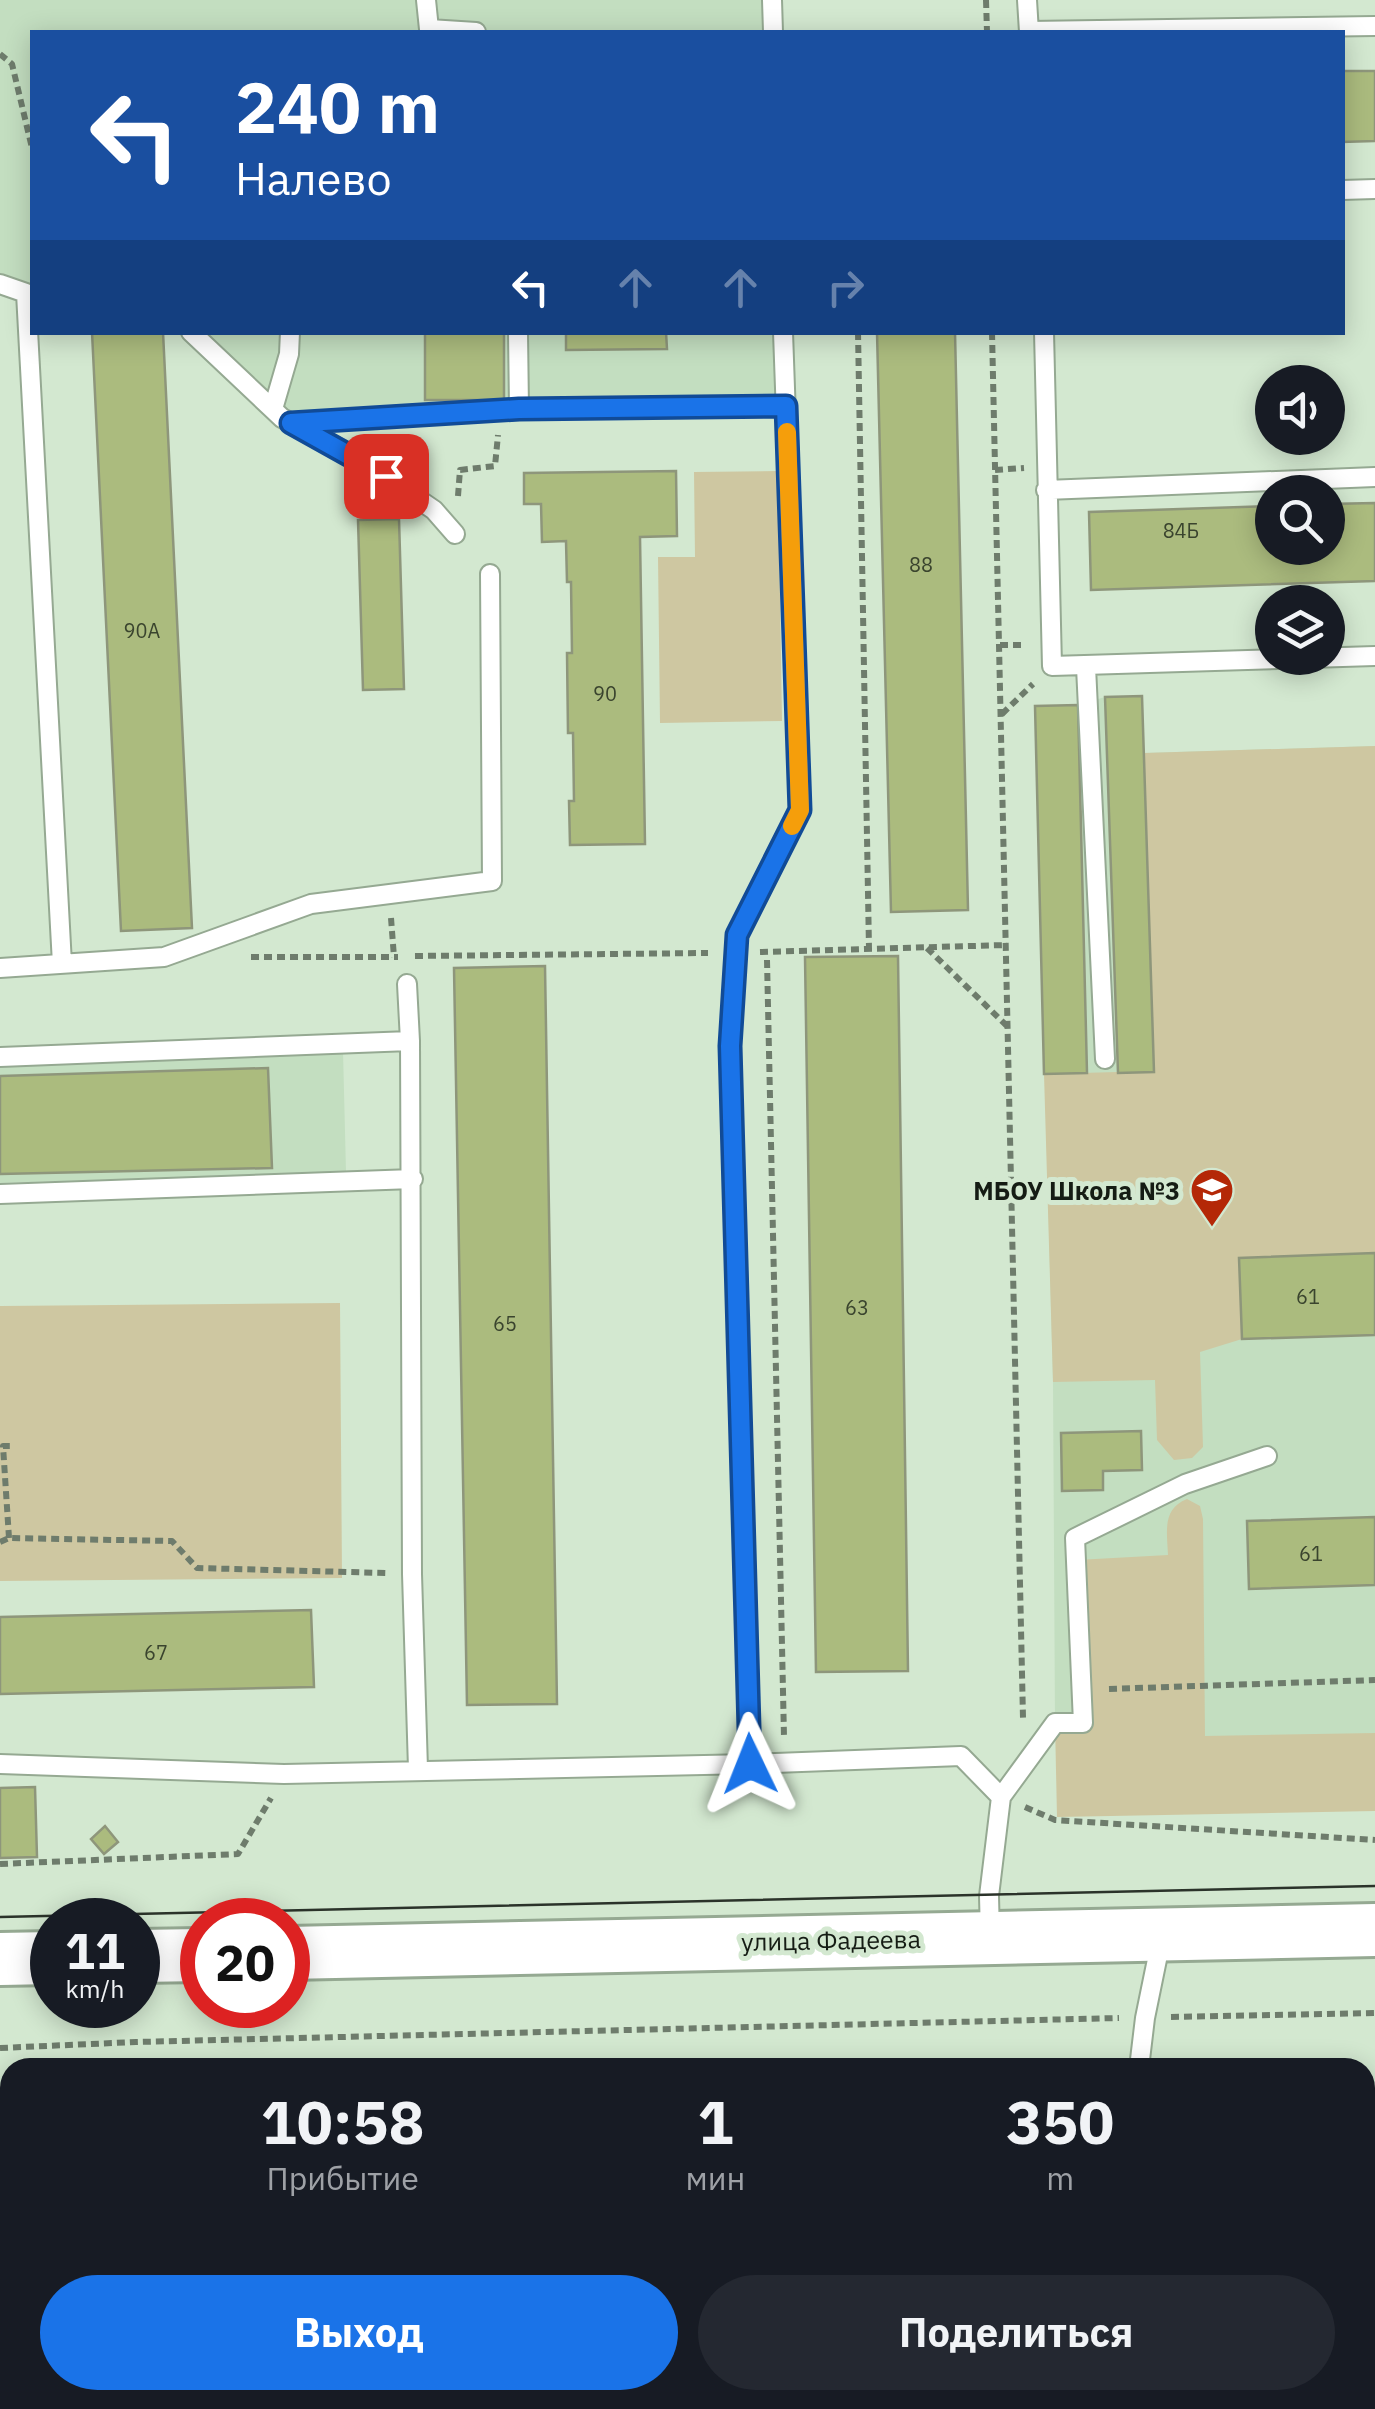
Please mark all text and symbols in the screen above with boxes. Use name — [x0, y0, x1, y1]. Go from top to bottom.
text: 240 m — [235, 61, 440, 152]
icon: left — [70, 70, 200, 200]
text: Налево — [235, 149, 392, 207]
icon: left — [503, 260, 558, 315]
icon: ahead — [608, 260, 663, 315]
icon: ahead — [713, 260, 768, 315]
icon: right — [818, 260, 873, 315]
map controls — [1255, 365, 1345, 675]
button: sound — [1255, 365, 1345, 455]
pin — [344, 434, 429, 519]
icon: arrive — [359, 449, 414, 504]
button: search — [1255, 475, 1345, 565]
house number: 84Б — [1163, 517, 1199, 544]
house number: 88 — [909, 551, 933, 578]
button: layers — [1255, 585, 1345, 675]
house number: 90А — [124, 617, 161, 644]
house number: 90 — [593, 680, 617, 707]
school or university icon: МБОУ Школа №3 — [1189, 1167, 1235, 1228]
place label: МБОУ Школа №3 — [973, 1174, 1180, 1207]
house number: 61 — [1296, 1283, 1320, 1310]
house number: 63 — [845, 1294, 869, 1321]
house number: 65 — [493, 1310, 517, 1337]
house number: 61 — [1299, 1540, 1323, 1567]
house number: 67 — [144, 1639, 168, 1666]
position arrow — [698, 1712, 802, 1816]
speed limit sign: 20 — [180, 1898, 310, 2028]
text: 11 — [65, 1918, 125, 1983]
street label: улица Фадеева — [741, 1922, 921, 1958]
text: km/h — [66, 1972, 124, 2005]
text: 10:58 — [261, 2082, 425, 2161]
text: 1 — [697, 2082, 733, 2161]
text: 350 — [1006, 2082, 1114, 2161]
text: Прибытие — [267, 2157, 419, 2199]
text: мин — [685, 2157, 745, 2199]
text: m — [1046, 2157, 1074, 2199]
button: Выход — [40, 2275, 678, 2390]
button: Поделиться — [698, 2275, 1335, 2390]

